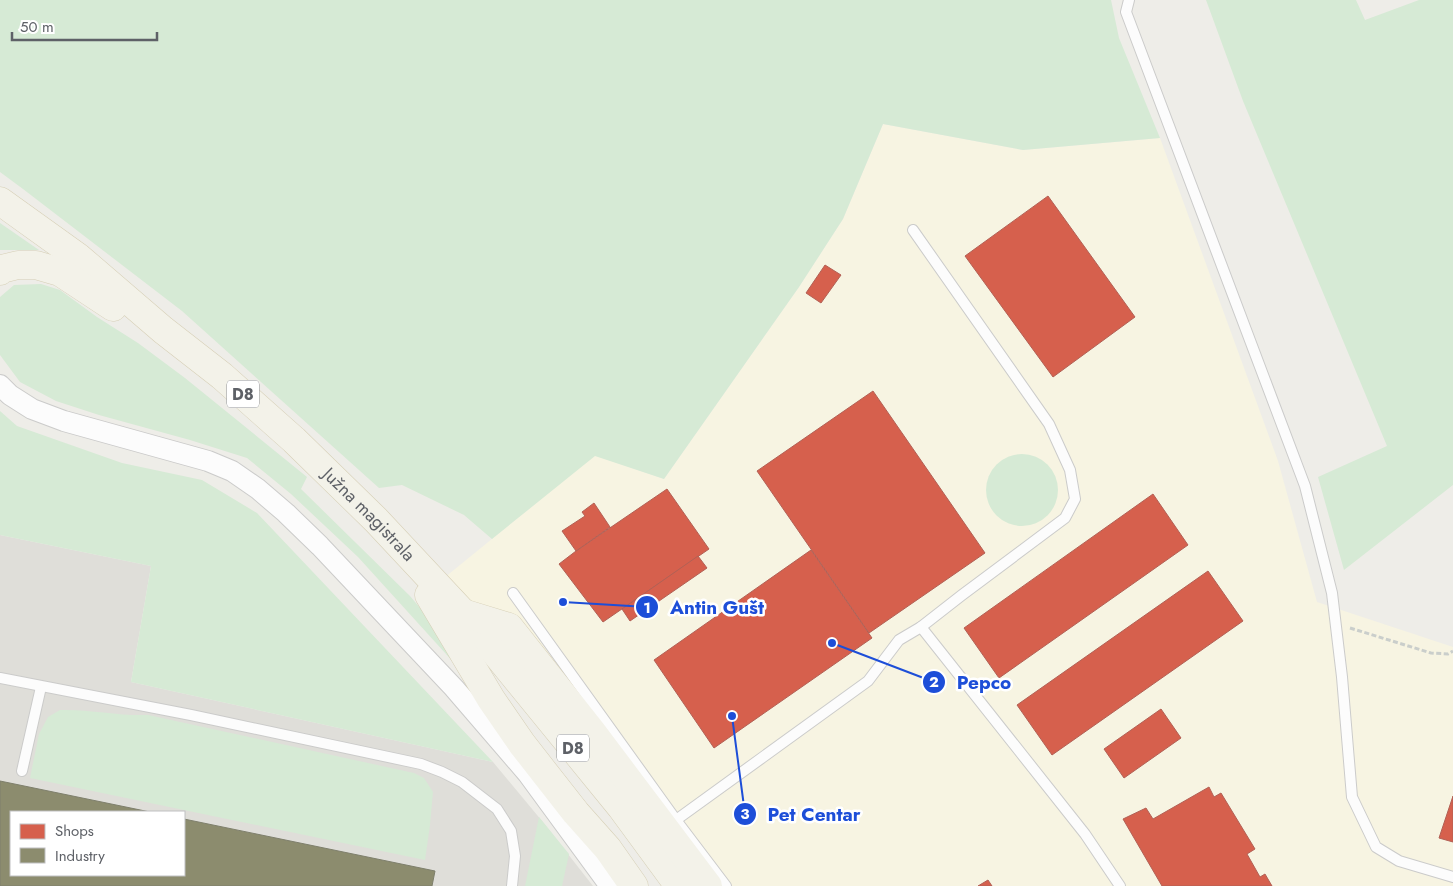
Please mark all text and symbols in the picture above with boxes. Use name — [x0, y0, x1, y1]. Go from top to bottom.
scale bar — [12, 10, 158, 42]
text: 50 m — [20, 16, 54, 38]
road number: D8 — [227, 380, 259, 408]
street label: Južna magistrala — [315, 460, 421, 567]
callout: Antin Gušt — [635, 590, 774, 624]
text: Antin Gušt — [669, 594, 764, 621]
text: 1 — [643, 597, 651, 619]
callout: Pepco — [921, 665, 1021, 699]
text: Pepco — [957, 669, 1011, 696]
text: 2 — [929, 671, 939, 693]
road number: D8 — [557, 734, 589, 761]
callout: Pet Centar — [732, 797, 870, 831]
text: Pet Centar — [767, 801, 861, 828]
text: 3 — [740, 803, 750, 825]
legend — [10, 811, 185, 876]
text: Shops — [55, 820, 94, 842]
text: Industry — [55, 845, 105, 867]

